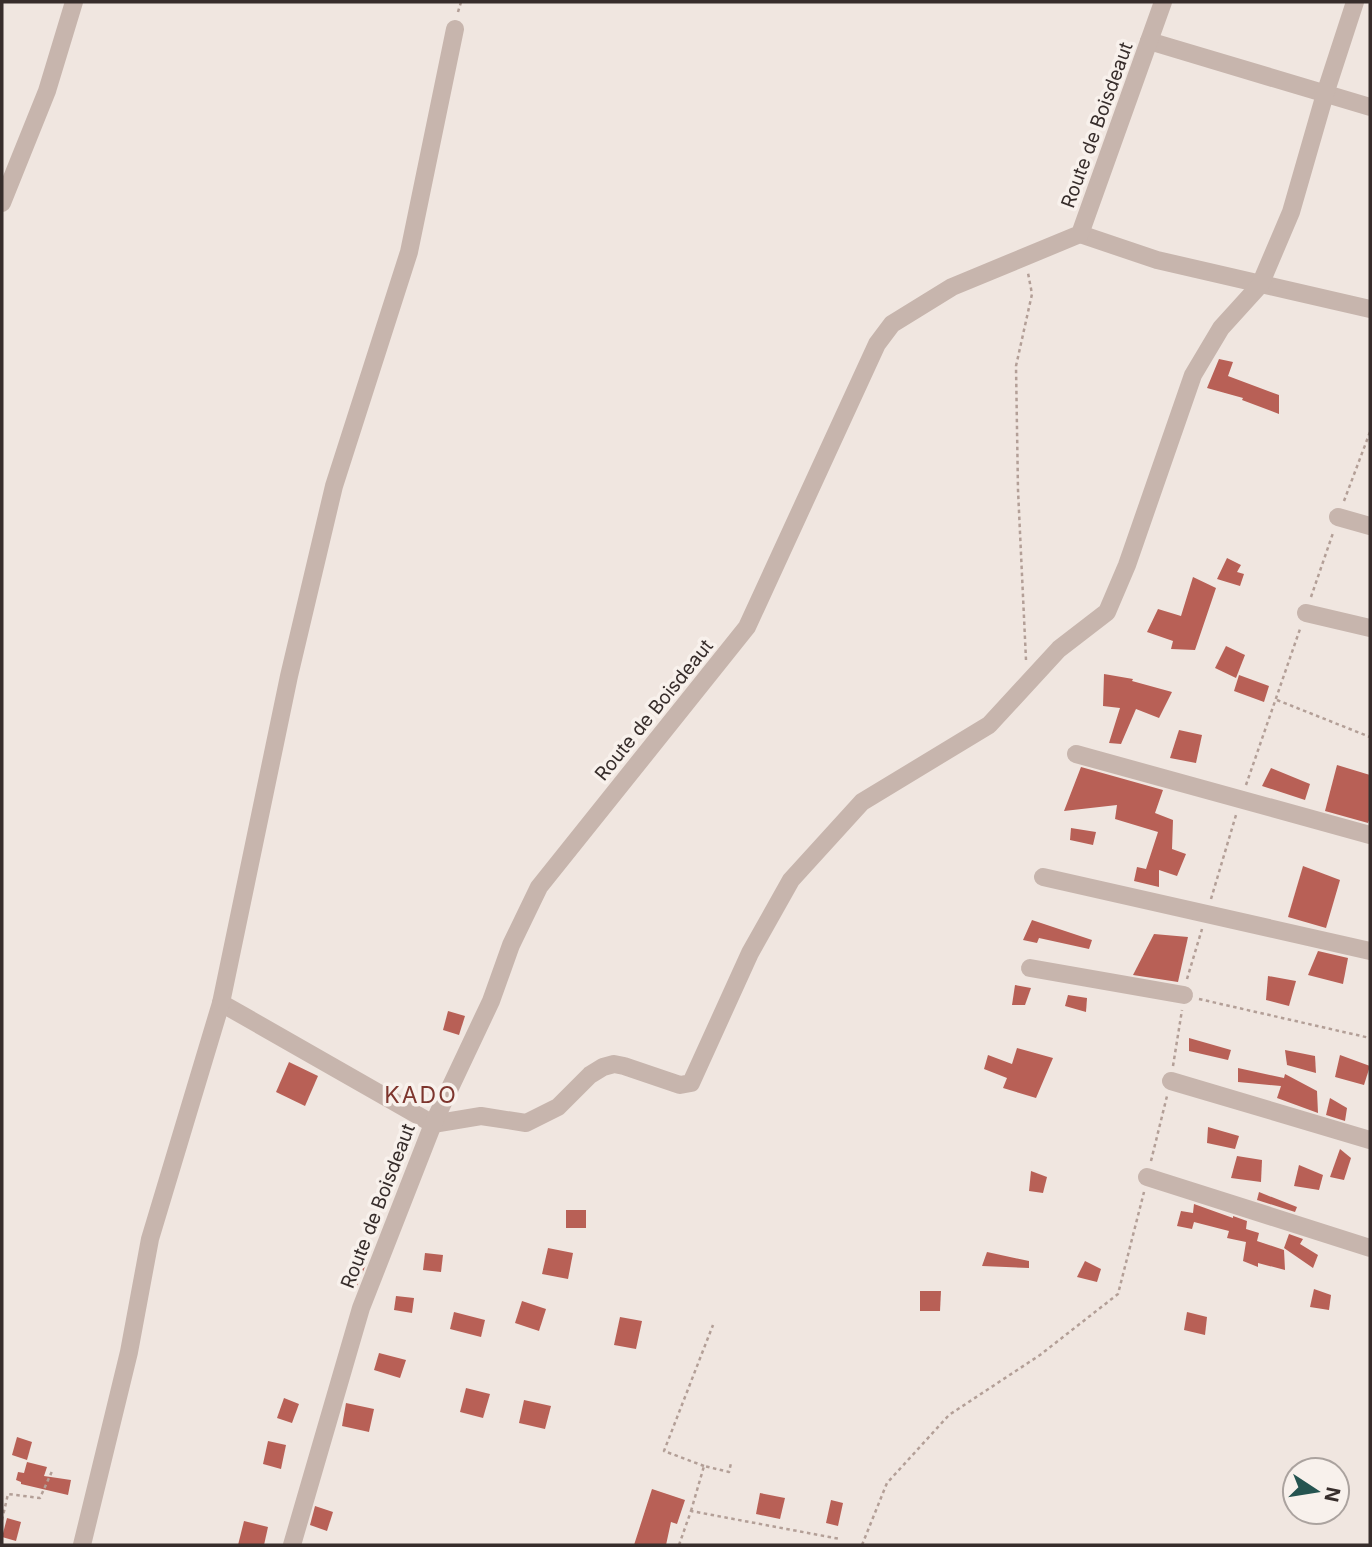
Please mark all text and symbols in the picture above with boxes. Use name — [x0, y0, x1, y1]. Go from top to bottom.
street label: Route de Boisdeaut — [1056, 39, 1138, 211]
street label: Route de Boisdeaut — [590, 635, 718, 785]
district label: KADO — [384, 1081, 458, 1109]
street label: Route de Boisdeaut — [336, 1120, 420, 1292]
north arrow — [1281, 1456, 1351, 1526]
text: N — [1319, 1485, 1345, 1504]

